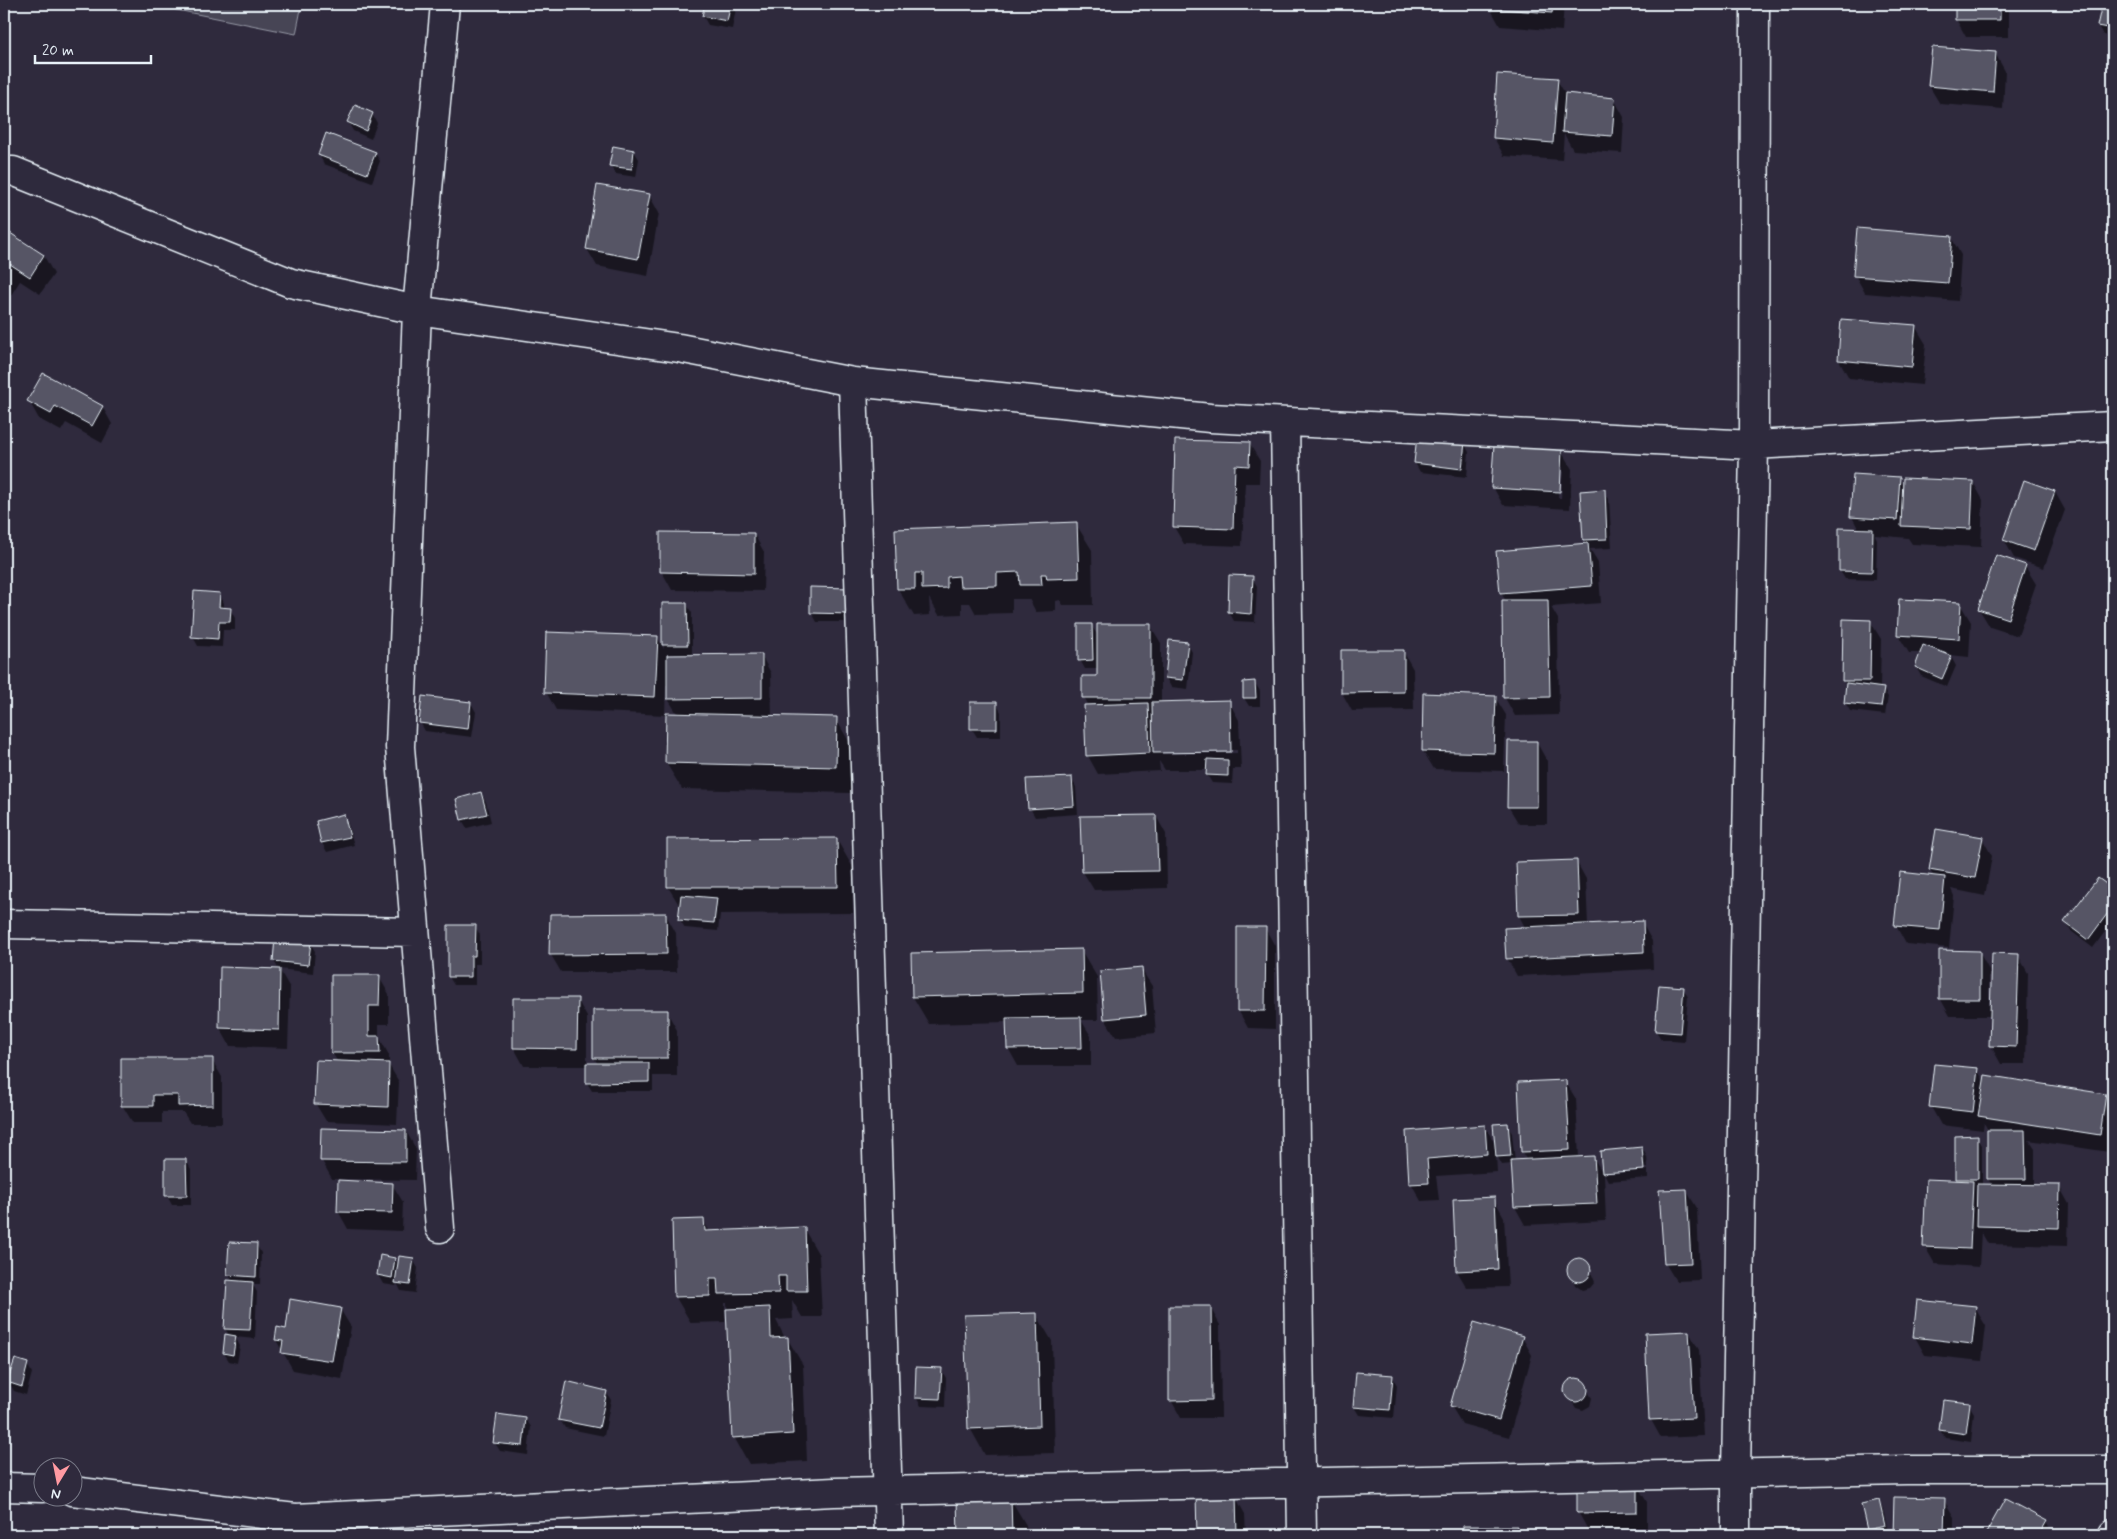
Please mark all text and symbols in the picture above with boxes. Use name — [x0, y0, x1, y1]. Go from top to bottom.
scale bar — [35, 32, 151, 64]
text: 20 m — [42, 41, 74, 61]
north arrow — [32, 1456, 82, 1506]
text: N — [50, 1484, 62, 1503]

